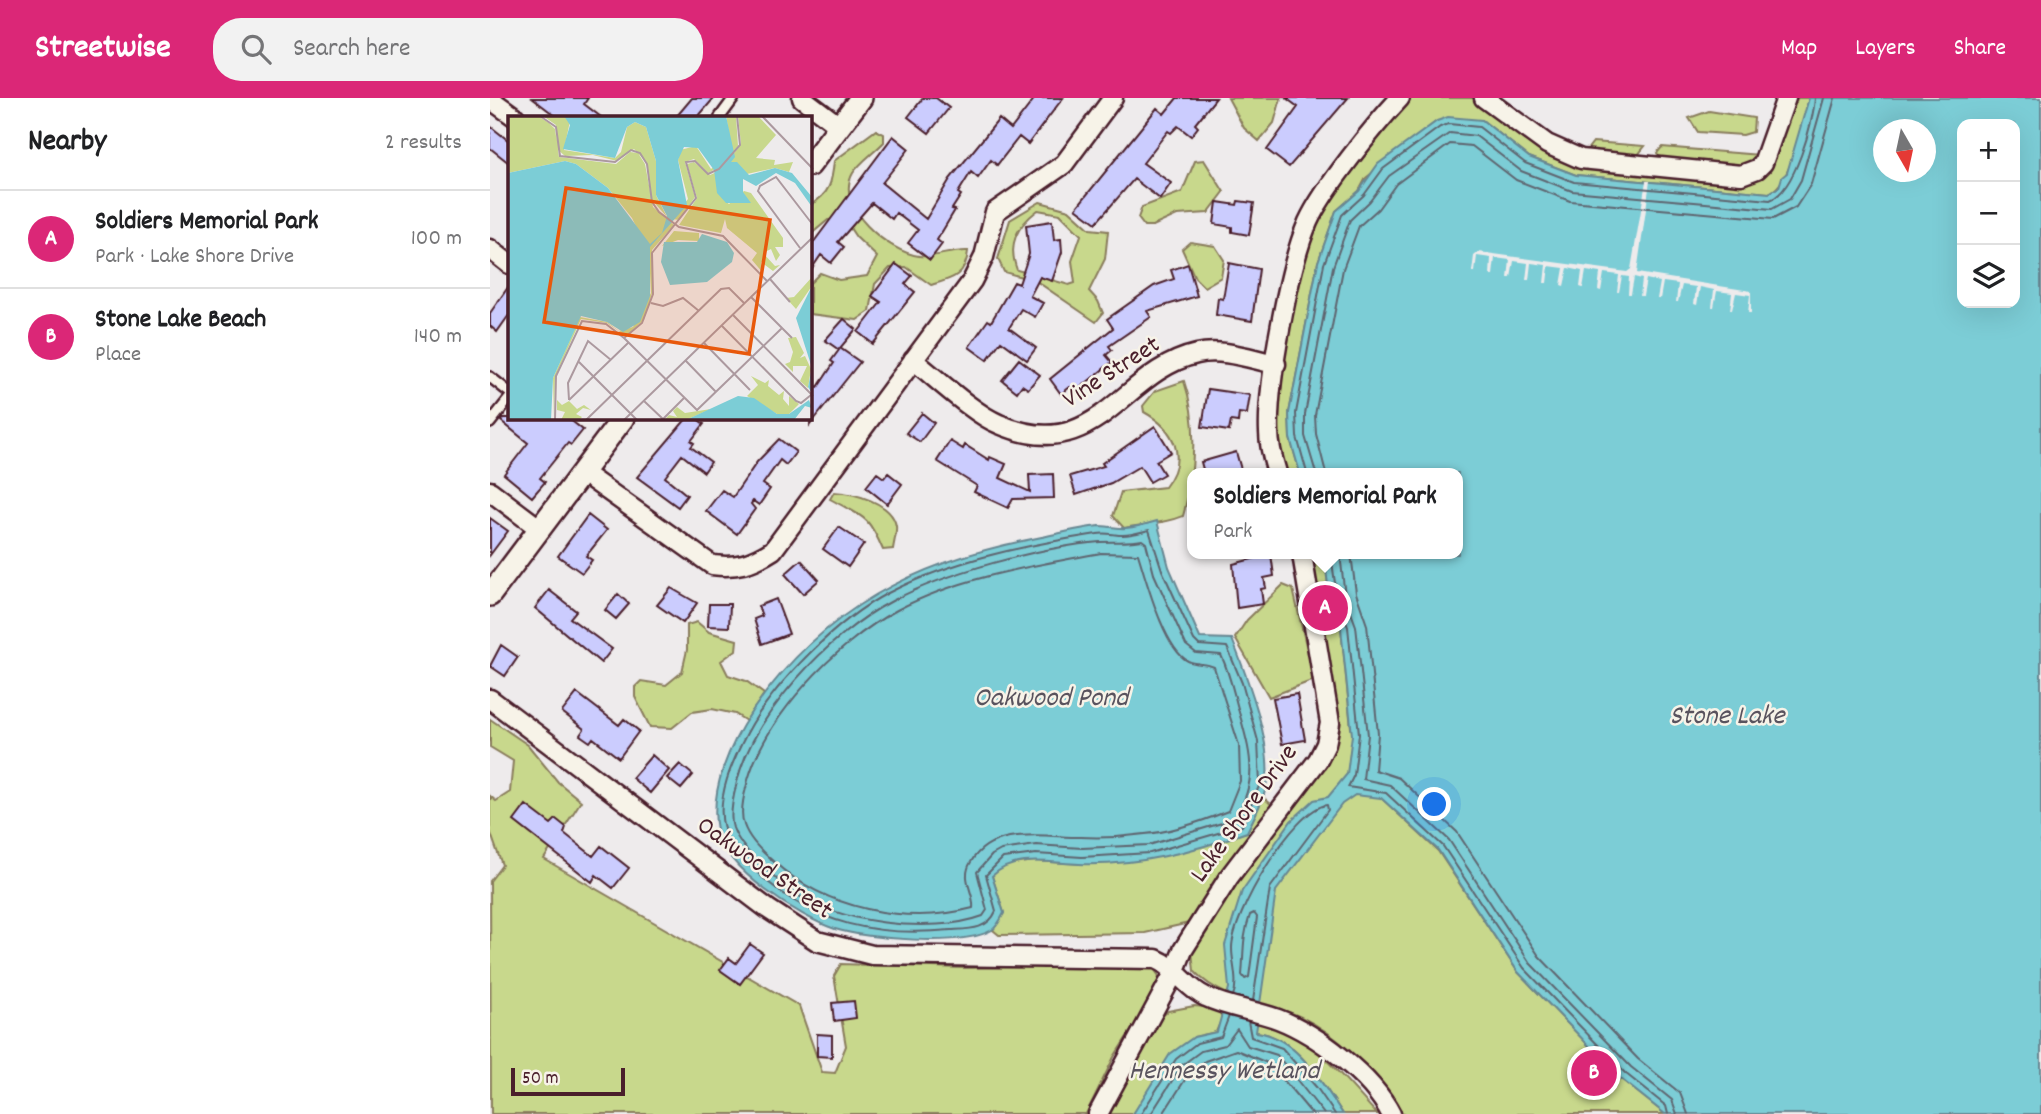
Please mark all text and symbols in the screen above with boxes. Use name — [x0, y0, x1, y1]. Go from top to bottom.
search box — [213, 18, 703, 81]
text: Streetwise — [35, 26, 171, 73]
icon: search — [237, 30, 275, 68]
text: Search here — [293, 31, 410, 68]
text: Map — [1781, 32, 1817, 66]
text: Layers — [1855, 32, 1916, 66]
text: Share — [1954, 32, 2006, 66]
inset map — [508, 116, 812, 420]
north arrow — [1873, 119, 1936, 182]
map controls — [1957, 119, 2020, 308]
button: + — [1957, 119, 2020, 182]
text: Nearby — [28, 122, 106, 165]
text: 2 results — [385, 127, 462, 160]
button: − — [1957, 182, 2020, 245]
text: Soldiers Memorial Park — [95, 204, 318, 241]
text: A — [45, 223, 57, 256]
text: 100 m — [411, 223, 462, 256]
text: Park · Lake Shore Drive — [95, 241, 294, 274]
button: layers — [1957, 245, 2020, 308]
text: Stone Lake Beach — [95, 302, 266, 339]
text: B — [46, 321, 56, 354]
text: 140 m — [414, 321, 462, 354]
street label: Vine Street — [1056, 327, 1168, 418]
text: Place — [95, 339, 141, 372]
popup — [1187, 468, 1463, 559]
text: Soldiers Memorial Park — [1213, 479, 1437, 516]
text: Park — [1213, 516, 1253, 549]
pin: A — [1302, 582, 1348, 634]
water label: Oakwood Pond — [974, 680, 1132, 720]
water label: Stone Lake — [1669, 698, 1786, 738]
street label: Lake Shore Drive — [1182, 737, 1308, 891]
your location — [1417, 787, 1451, 821]
street label: Oakwood Street — [688, 808, 840, 930]
pin: B — [1571, 1047, 1617, 1099]
water label: Hennessy Wetland — [1129, 1053, 1323, 1093]
scale bar — [511, 1065, 625, 1097]
text: 50 m — [522, 1066, 559, 1093]

